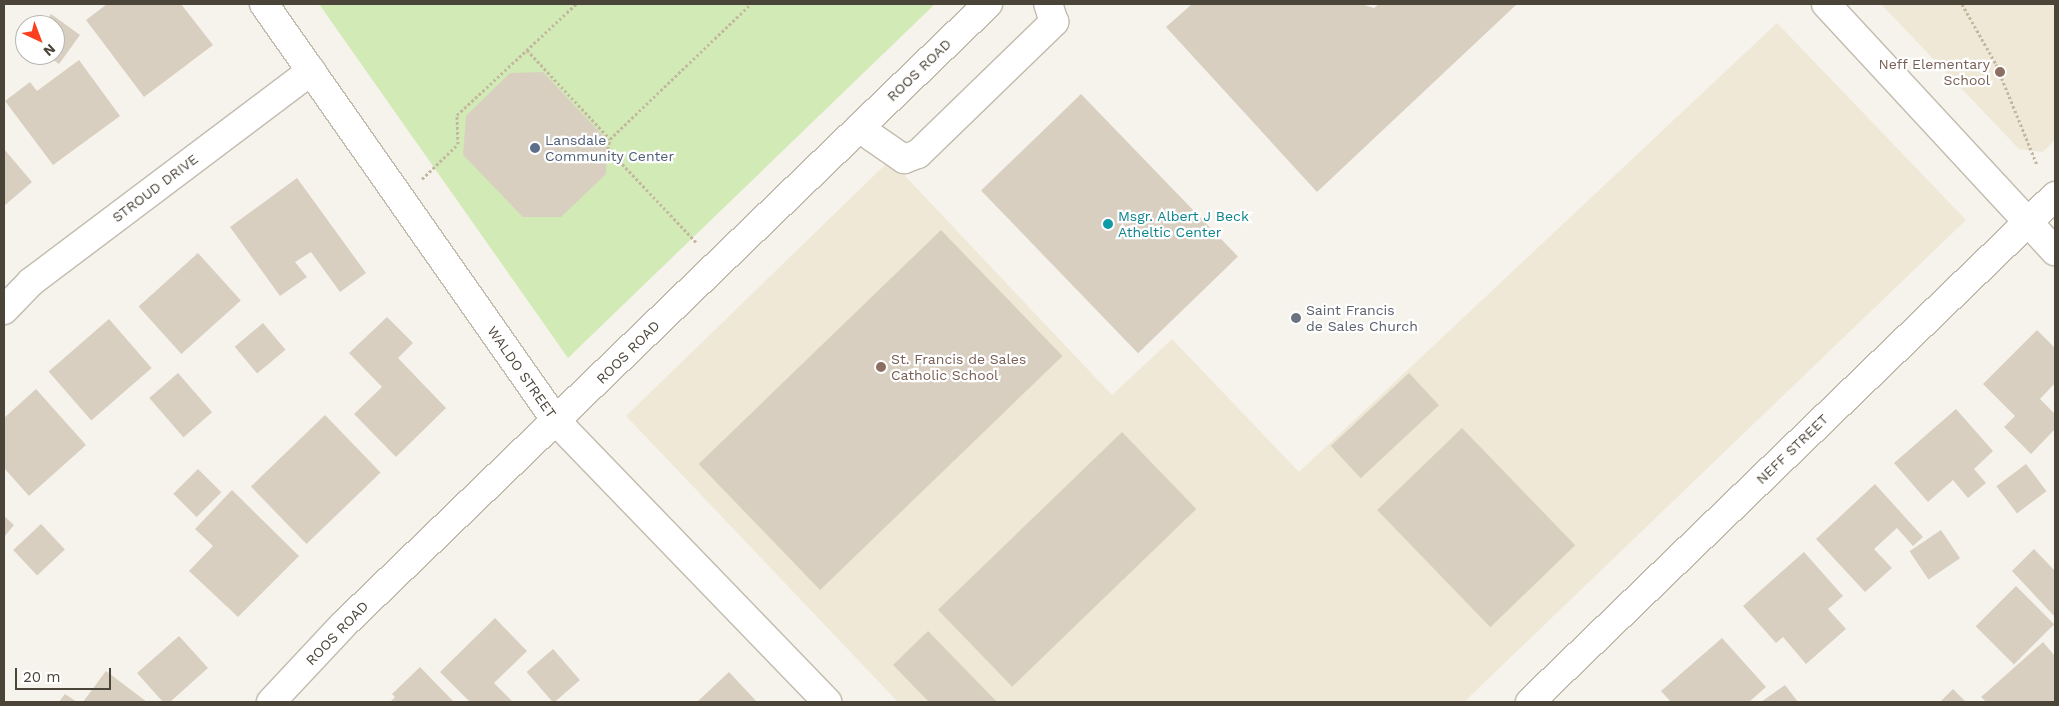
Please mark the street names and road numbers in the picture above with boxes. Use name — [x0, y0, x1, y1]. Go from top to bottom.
street label: ROOS ROAD — [883, 35, 955, 105]
street label: STROUD DRIVE — [109, 150, 201, 226]
street label: ROOS ROAD — [593, 317, 663, 387]
street label: WALDO STREET — [484, 323, 560, 421]
street label: NEFF STREET — [1752, 410, 1832, 488]
street label: ROOS ROAD — [302, 597, 372, 669]

